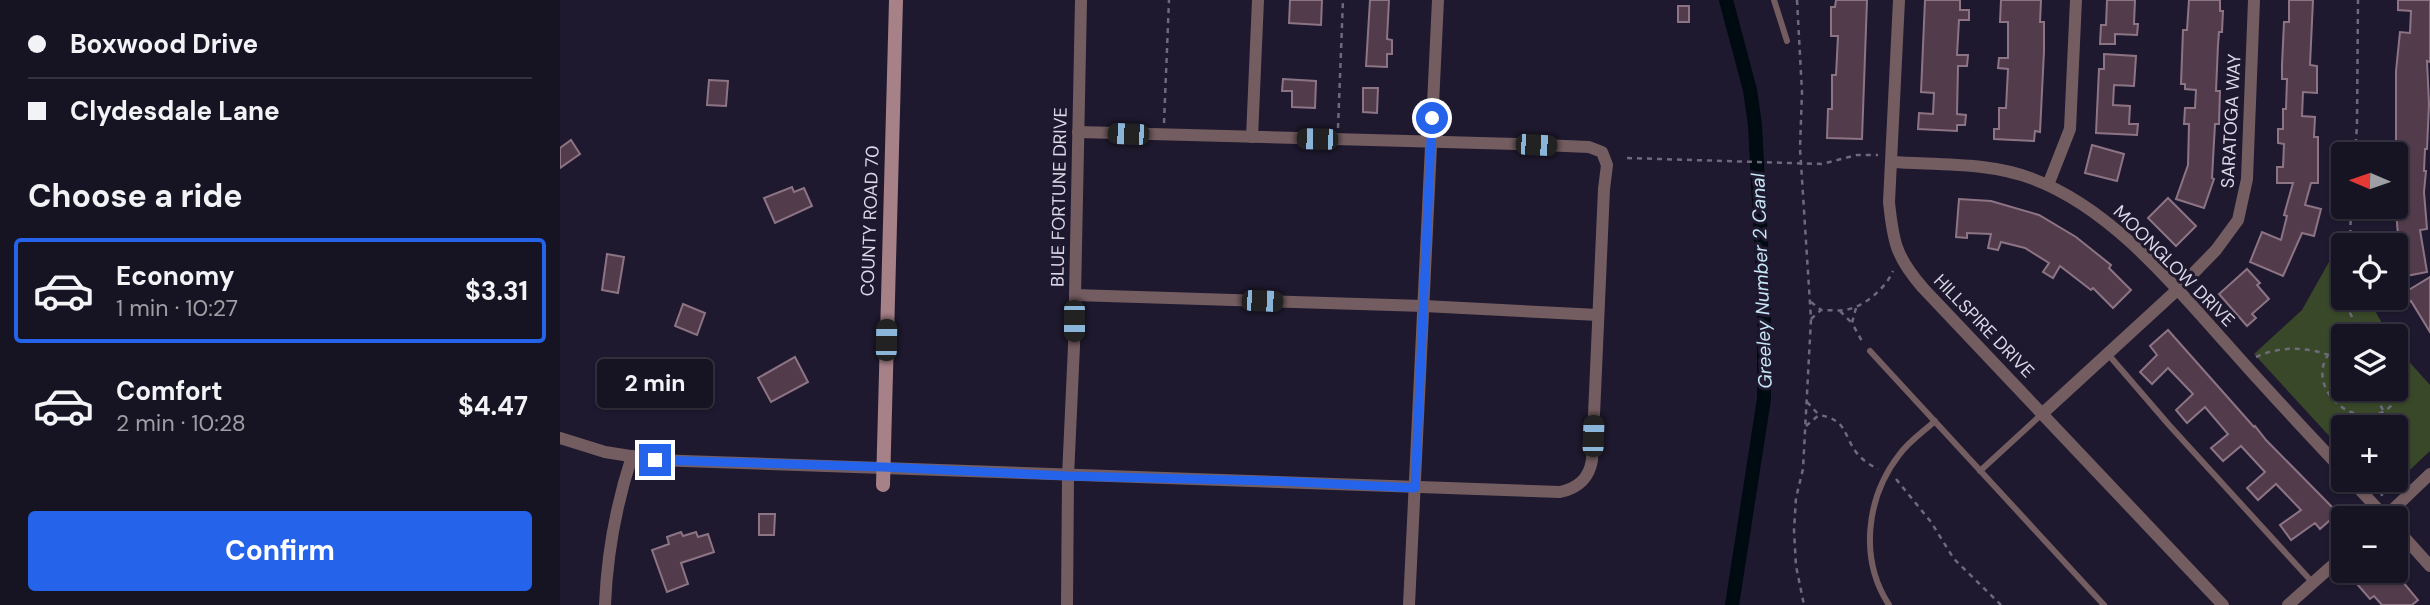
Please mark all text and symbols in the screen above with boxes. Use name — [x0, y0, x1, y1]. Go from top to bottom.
text: Boxwood Drive — [70, 27, 258, 61]
street label: SARATOGA WAY — [2215, 53, 2247, 189]
text: Clydesdale Lane — [70, 94, 280, 128]
route start — [1416, 102, 1448, 134]
street label: BLUE FORTUNE DRIVE — [1045, 107, 1073, 287]
car — [1107, 123, 1150, 145]
car — [1296, 128, 1339, 150]
car — [1515, 133, 1558, 157]
north arrow — [2331, 142, 2408, 219]
map controls — [2331, 142, 2408, 583]
street label: COUNTY ROAD 70 — [855, 145, 885, 297]
water label: Greeley Number 2 Canal — [1745, 172, 1778, 389]
text: Choose a ride — [28, 175, 243, 217]
street label: MOONGLOW DRIVE — [2108, 200, 2240, 332]
button: locate — [2331, 233, 2408, 310]
icon: car — [32, 259, 95, 322]
text: Economy — [116, 259, 234, 293]
street label: HILLSPIRE DRIVE — [1928, 269, 2040, 383]
text: $3.31 — [465, 274, 528, 308]
car — [1241, 290, 1284, 312]
text: 1 min · 10:27 — [116, 293, 238, 323]
car — [1064, 300, 1085, 342]
car — [876, 319, 897, 361]
button: layers — [2331, 324, 2408, 401]
callout: 2 min — [597, 358, 713, 407]
text: 2 min — [625, 368, 685, 398]
icon: car — [32, 374, 95, 437]
text: Comfort — [116, 374, 222, 408]
text: $4.47 — [458, 389, 528, 423]
text: 2 min · 10:28 — [116, 408, 246, 438]
car — [1582, 415, 1605, 457]
button: + — [2331, 415, 2408, 492]
route end — [639, 444, 671, 476]
button: − — [2331, 506, 2408, 583]
button: Confirm — [28, 511, 532, 591]

